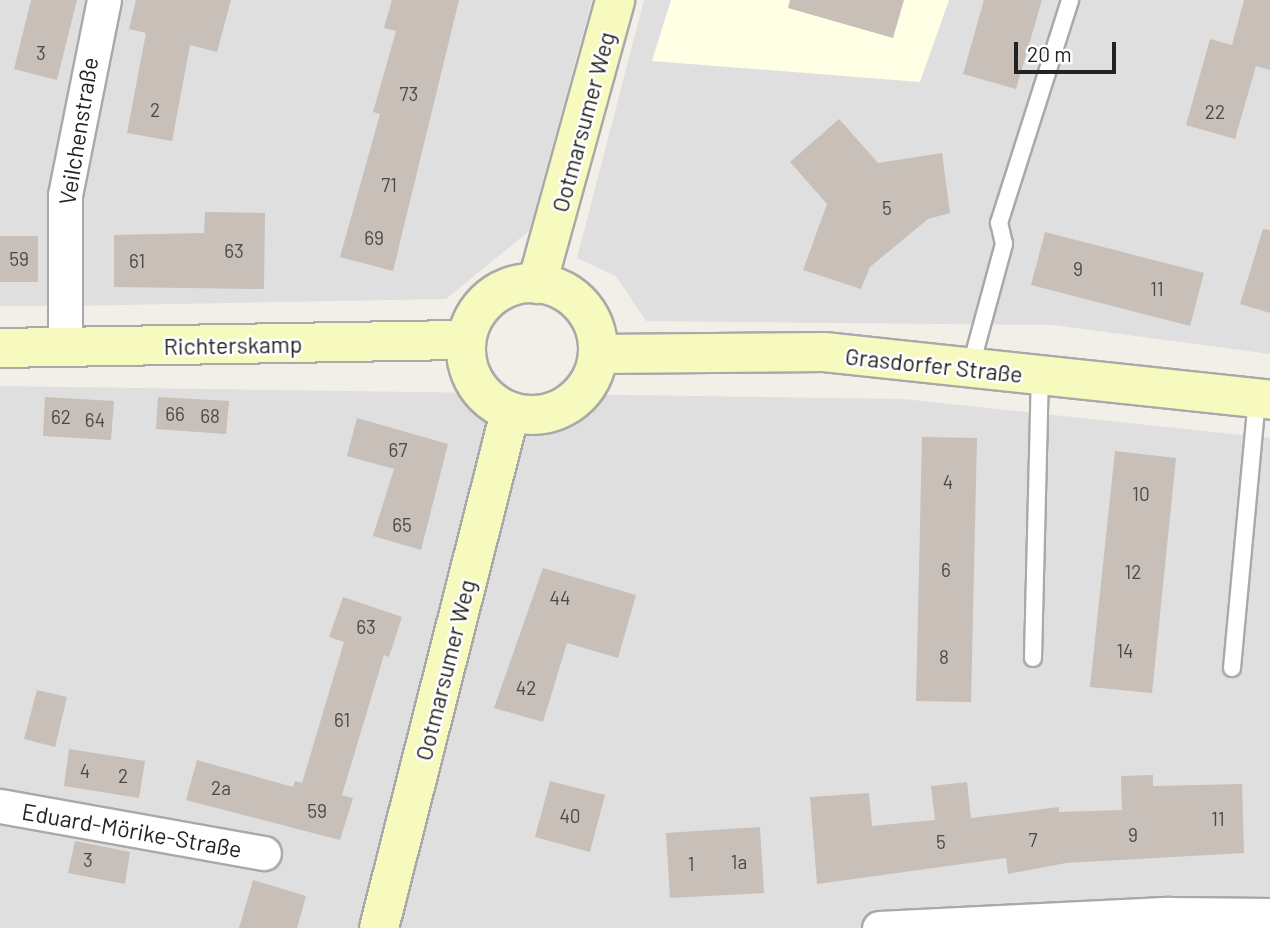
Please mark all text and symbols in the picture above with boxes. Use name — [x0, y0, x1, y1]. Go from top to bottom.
scale bar — [1018, 28, 1120, 72]
street label: Ootmarsumer Weg — [546, 29, 620, 215]
text: 20 m — [1027, 41, 1072, 66]
house number: 3 — [36, 42, 46, 64]
street label: Veilchenstraße — [53, 55, 103, 207]
house number: 73 — [400, 83, 418, 105]
house number: 2 — [150, 99, 160, 121]
house number: 22 — [1205, 101, 1225, 123]
house number: 71 — [381, 174, 397, 196]
house number: 5 — [882, 197, 892, 219]
house number: 69 — [364, 227, 384, 249]
house number: 63 — [224, 240, 244, 262]
house number: 59 — [9, 248, 29, 270]
house number: 61 — [129, 250, 145, 272]
house number: 9 — [1073, 258, 1083, 280]
house number: 11 — [1150, 278, 1164, 300]
street label: Richterskamp — [163, 330, 303, 360]
street label: Grasdorfer Straße — [844, 342, 1024, 388]
house number: 66 — [165, 403, 185, 425]
house number: 68 — [200, 405, 220, 427]
house number: 62 — [51, 406, 71, 428]
house number: 64 — [85, 409, 105, 431]
house number: 67 — [389, 439, 407, 461]
house number: 4 — [943, 471, 953, 493]
house number: 10 — [1132, 483, 1150, 505]
house number: 65 — [392, 514, 412, 536]
house number: 6 — [941, 559, 951, 581]
house number: 12 — [1125, 561, 1141, 583]
street label: Ootmarsumer Weg — [409, 577, 481, 763]
house number: 44 — [550, 587, 570, 609]
house number: 63 — [356, 616, 376, 638]
house number: 14 — [1116, 640, 1134, 662]
house number: 8 — [939, 646, 949, 668]
house number: 42 — [516, 677, 536, 699]
house number: 61 — [334, 709, 350, 731]
house number: 4 — [80, 760, 90, 782]
house number: 2 — [118, 765, 128, 787]
house number: 2a — [211, 777, 231, 799]
street label: Eduard-Mörike-Straße — [20, 797, 244, 863]
house number: 59 — [307, 800, 327, 822]
house number: 40 — [559, 805, 581, 827]
house number: 11 — [1211, 808, 1225, 830]
house number: 9 — [1128, 824, 1138, 846]
house number: 7 — [1029, 829, 1037, 851]
house number: 5 — [936, 831, 946, 853]
house number: 3 — [83, 849, 93, 871]
house number: 1a — [731, 851, 747, 873]
house number: 1 — [688, 853, 694, 875]

